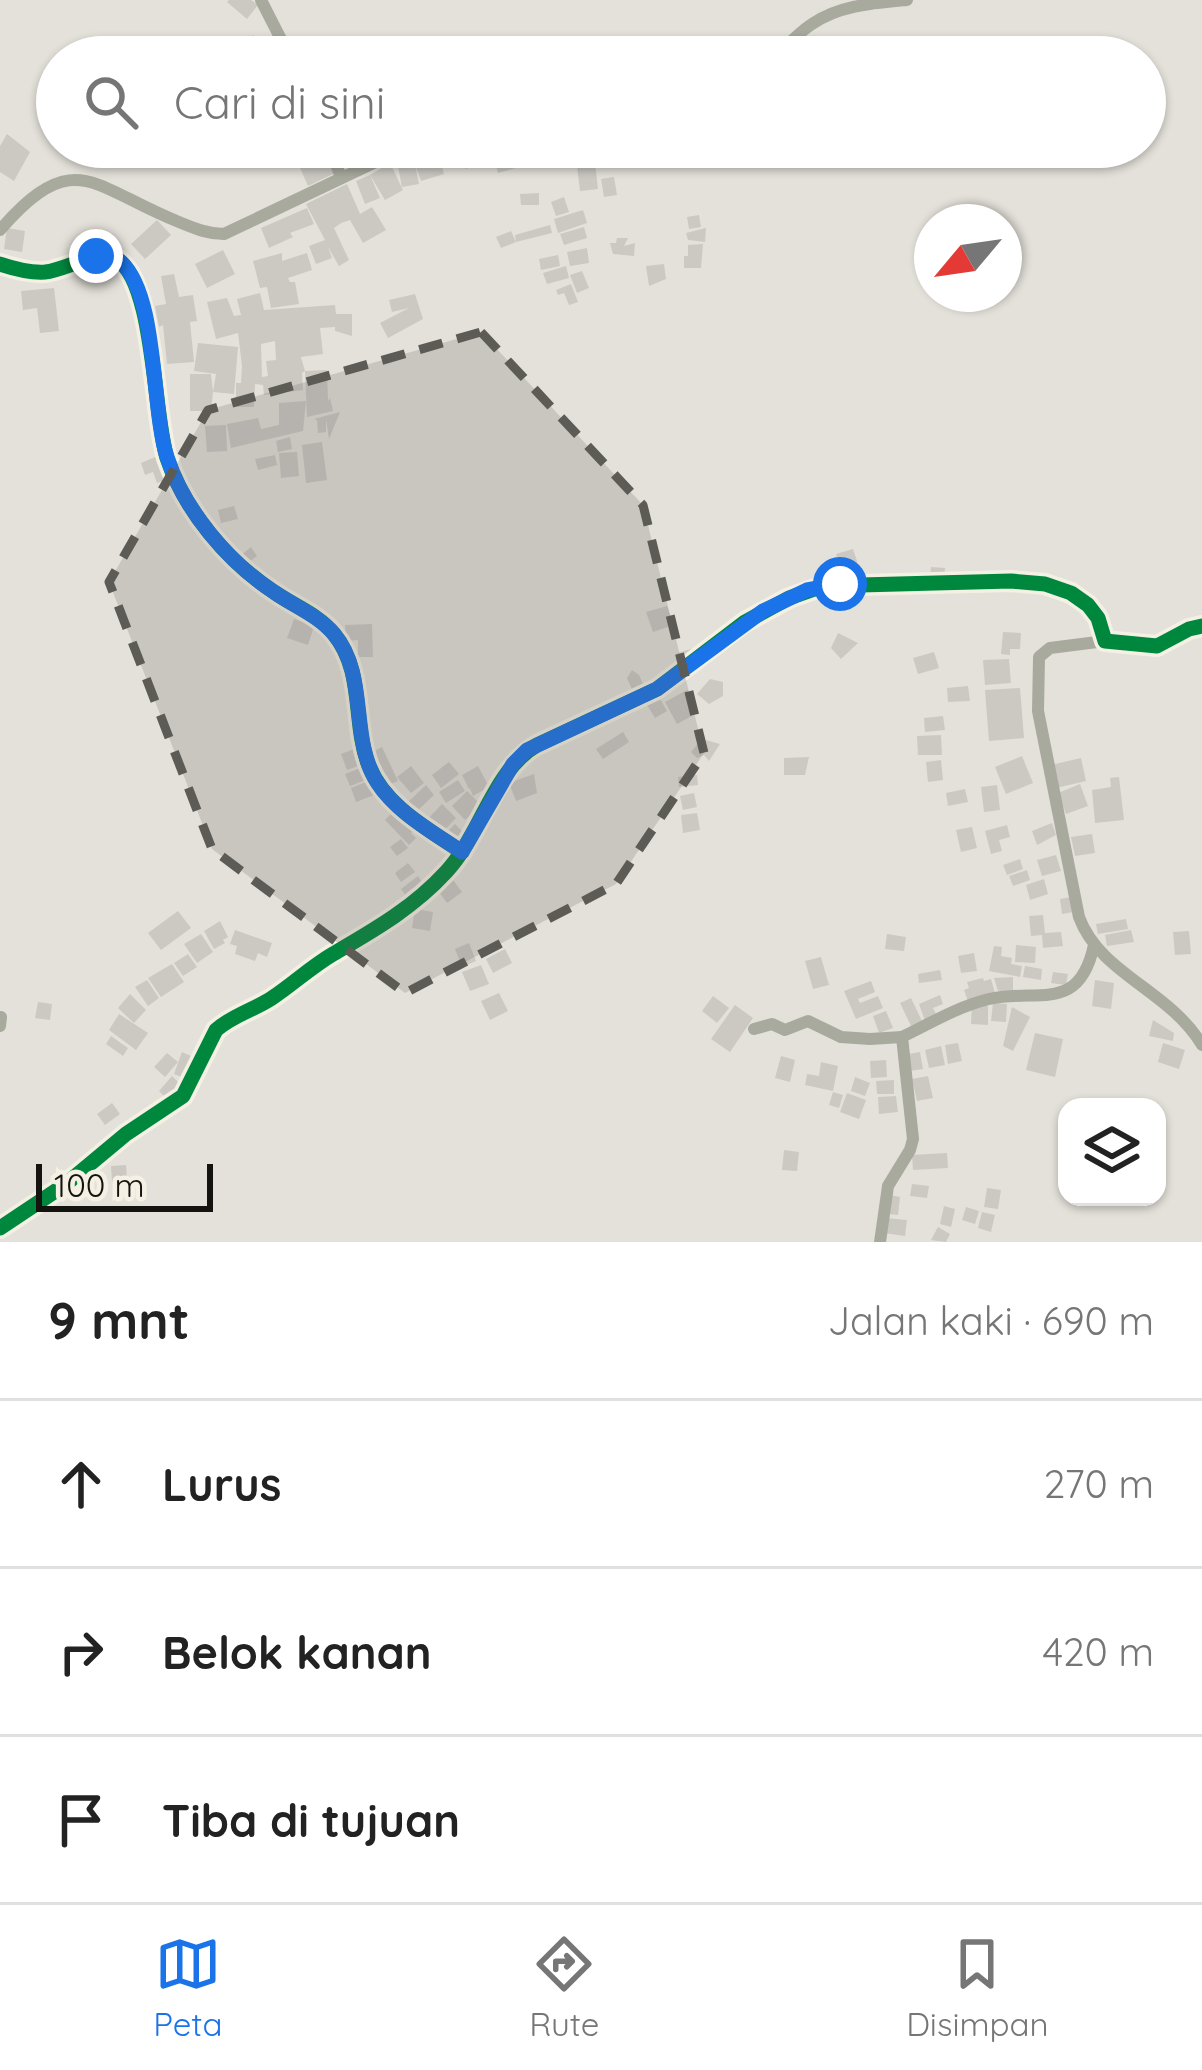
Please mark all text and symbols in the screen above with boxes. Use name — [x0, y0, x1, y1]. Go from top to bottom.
search box — [36, 36, 1166, 168]
icon: search — [78, 69, 144, 135]
text: Cari di sini — [174, 74, 385, 130]
north arrow — [914, 204, 1022, 312]
route end — [69, 229, 123, 283]
route start — [813, 557, 867, 611]
map controls — [1058, 1098, 1166, 1206]
button: layers — [1058, 1098, 1166, 1206]
scale bar — [36, 1158, 213, 1211]
text: 100 m — [54, 1164, 145, 1205]
text: 9 mnt — [48, 1288, 190, 1352]
text: Jalan kaki · 690 m — [828, 1296, 1154, 1345]
icon: ahead — [48, 1451, 114, 1517]
text: Lurus — [162, 1456, 281, 1512]
text: 270 m — [1044, 1459, 1154, 1508]
icon: right — [48, 1619, 114, 1685]
text: Belok kanan — [162, 1624, 432, 1680]
text: 420 m — [1042, 1627, 1154, 1676]
icon: arrive — [48, 1787, 114, 1853]
text: Tiba di tujuan — [162, 1792, 460, 1848]
tab: Peta — [153, 1931, 223, 2044]
tab: Rute — [529, 1931, 599, 2044]
tab: Disimpan — [906, 1931, 1049, 2044]

